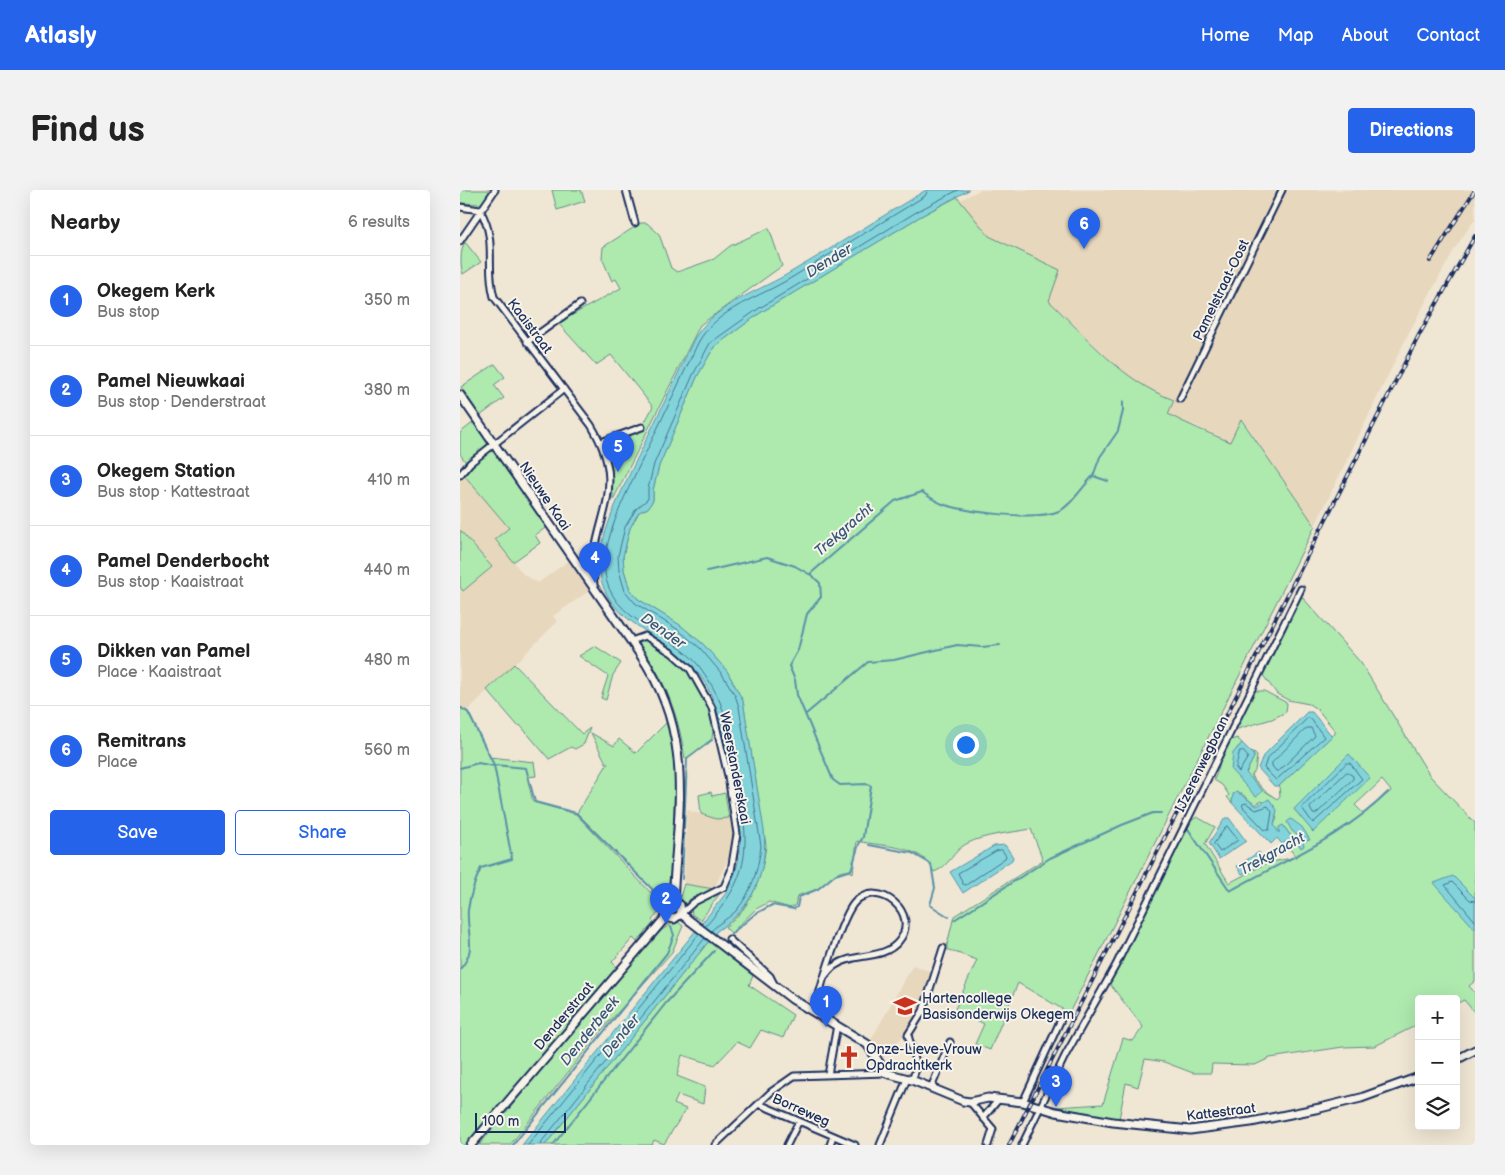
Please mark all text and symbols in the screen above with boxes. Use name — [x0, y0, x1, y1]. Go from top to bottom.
text: Atlasly — [25, 21, 96, 50]
text: Home — [1201, 25, 1250, 46]
text: Map — [1278, 25, 1314, 46]
text: About — [1342, 25, 1389, 46]
text: Contact — [1417, 25, 1480, 46]
button: Directions — [1348, 108, 1475, 153]
text: Find us — [30, 109, 145, 152]
pin: 6 — [1068, 208, 1100, 249]
text: Nearby — [50, 210, 120, 235]
text: 6 results — [348, 213, 410, 232]
street label: Pamelstraat-Oost — [1189, 236, 1253, 343]
water label: Dender — [802, 239, 857, 282]
text: Okegem Kerk — [97, 280, 215, 303]
text: 1 — [63, 291, 69, 310]
text: 350 m — [364, 291, 410, 310]
street label: Kaaistraat — [504, 295, 557, 357]
text: Bus stop — [97, 303, 160, 322]
text: Pamel Nieuwkaai — [97, 370, 245, 393]
text: 2 — [61, 381, 71, 400]
text: 380 m — [364, 381, 410, 400]
text: Bus stop · Denderstraat — [97, 393, 266, 412]
pin: 5 — [602, 431, 634, 472]
street label: Nieuwe Kaai — [516, 458, 574, 534]
text: Okegem Station — [97, 460, 235, 483]
text: 3 — [61, 471, 71, 490]
text: 410 m — [367, 471, 410, 490]
text: Bus stop · Kattestraat — [97, 483, 250, 502]
water label: Trekgracht — [811, 499, 878, 561]
pin: 4 — [579, 542, 611, 583]
text: Pamel Denderbocht — [97, 550, 269, 573]
text: 4 — [61, 561, 71, 580]
text: 440 m — [364, 561, 410, 580]
text: Bus stop · Kaaistraat — [97, 573, 244, 592]
water label: Dender — [637, 609, 690, 654]
text: Dikken van Pamel — [97, 640, 250, 663]
text: 5 — [61, 651, 71, 670]
text: 480 m — [364, 651, 410, 670]
text: Place · Kaaistraat — [97, 663, 221, 682]
street label: Weerstanderskaai — [716, 710, 754, 826]
street label: IJzerenwegbaan — [1171, 713, 1233, 815]
text: Remitrans — [97, 730, 186, 753]
your location — [953, 732, 979, 758]
text: 6 — [61, 741, 71, 760]
text: 560 m — [364, 741, 410, 760]
text: Place — [97, 753, 138, 772]
button: Save — [50, 810, 225, 855]
button: Share — [235, 810, 410, 855]
water label: Trekgracht — [1236, 828, 1308, 880]
pin: 2 — [650, 883, 682, 924]
street label: Denderstraat — [531, 978, 598, 1054]
pin: 1 — [810, 986, 842, 1027]
place label: Hartencollege Basisonderwijs Okegem — [922, 990, 1074, 1023]
water label: Denderbeek — [557, 993, 623, 1069]
school or university icon: Hartencollege Basisonderwijs Okegem — [892, 993, 918, 1019]
map controls — [1415, 995, 1460, 1130]
button: + — [1415, 995, 1460, 1040]
water label: Dender — [598, 1011, 644, 1061]
button: − — [1415, 1040, 1460, 1085]
place label: Onze-Lieve-Vrouw Opdrachtkerk — [866, 1041, 982, 1074]
church icon: Onze-Lieve-Vrouw Opdrachtkerk — [836, 1044, 862, 1070]
pin: 3 — [1040, 1066, 1072, 1107]
button: layers — [1415, 1085, 1460, 1130]
street label: Borreweg — [770, 1090, 832, 1130]
street label: Kattestraat — [1186, 1099, 1257, 1125]
scale bar — [475, 1110, 566, 1133]
text: 100 m — [482, 1113, 519, 1130]

